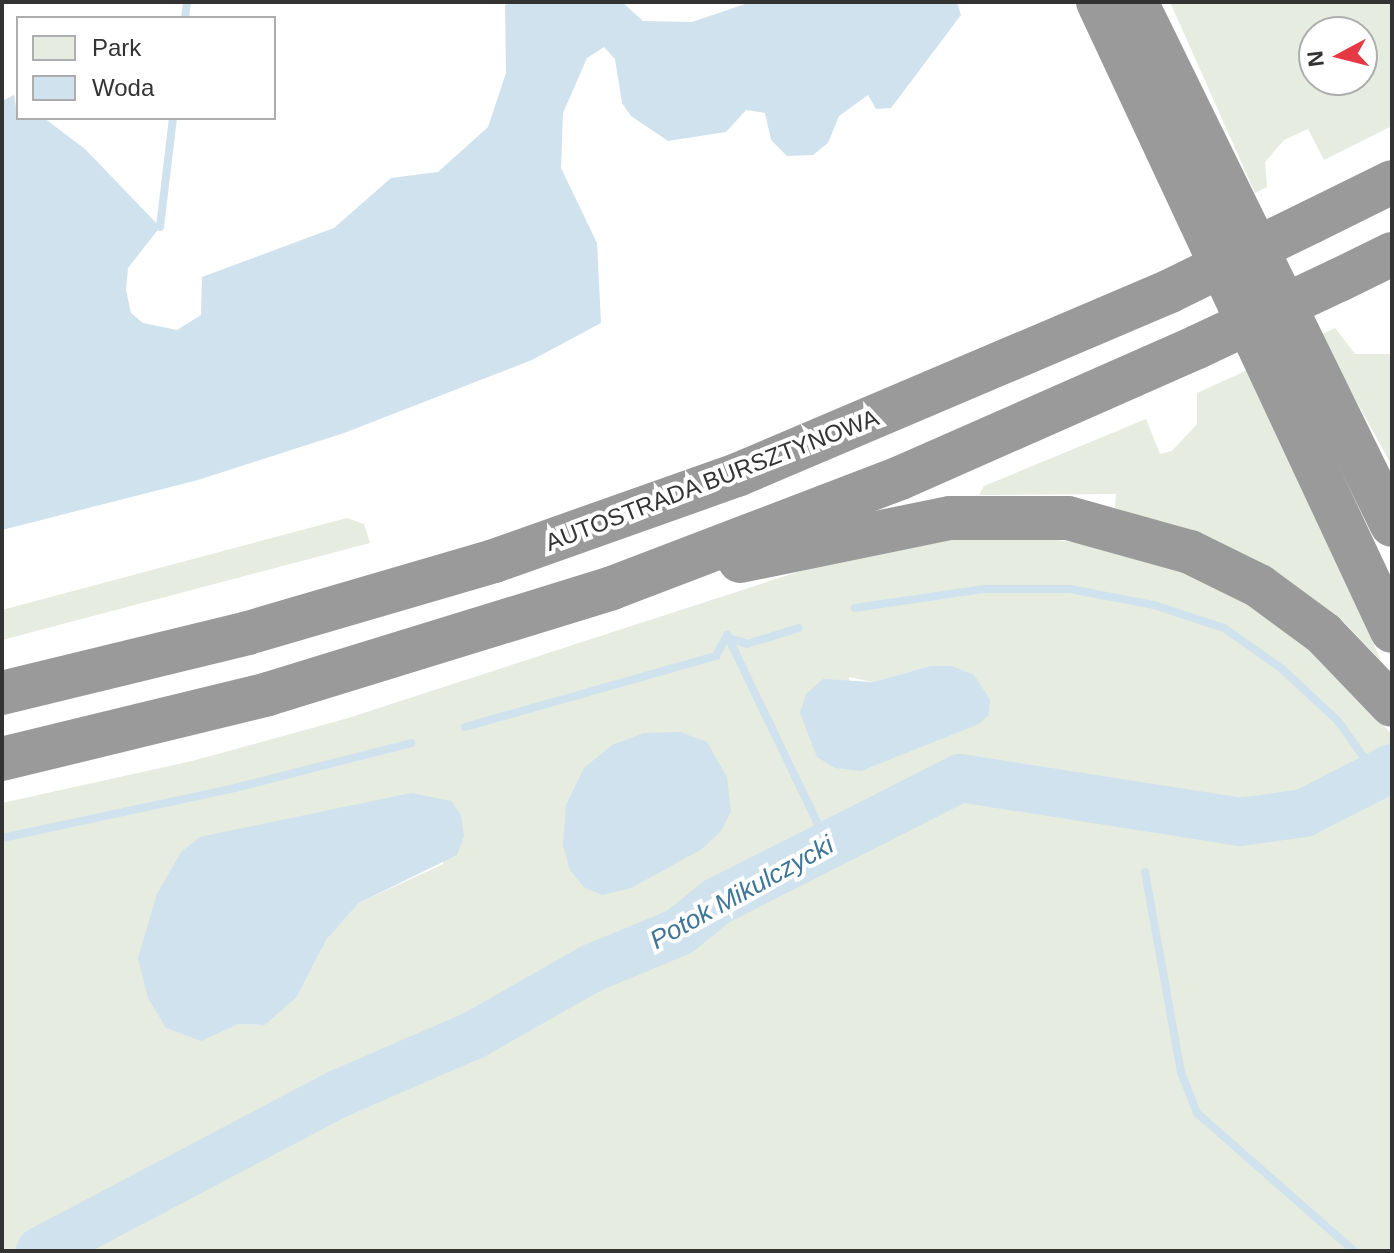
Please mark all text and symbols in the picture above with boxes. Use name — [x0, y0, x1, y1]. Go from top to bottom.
legend — [16, 16, 276, 120]
north arrow — [1298, 16, 1378, 96]
text: Park — [92, 34, 141, 61]
text: N — [1302, 49, 1329, 68]
text: Woda — [92, 74, 154, 101]
street label: AUTOSTRADA BURSZTYNOWA — [541, 403, 883, 557]
water label: Potok Mikulczycki — [645, 830, 839, 956]

